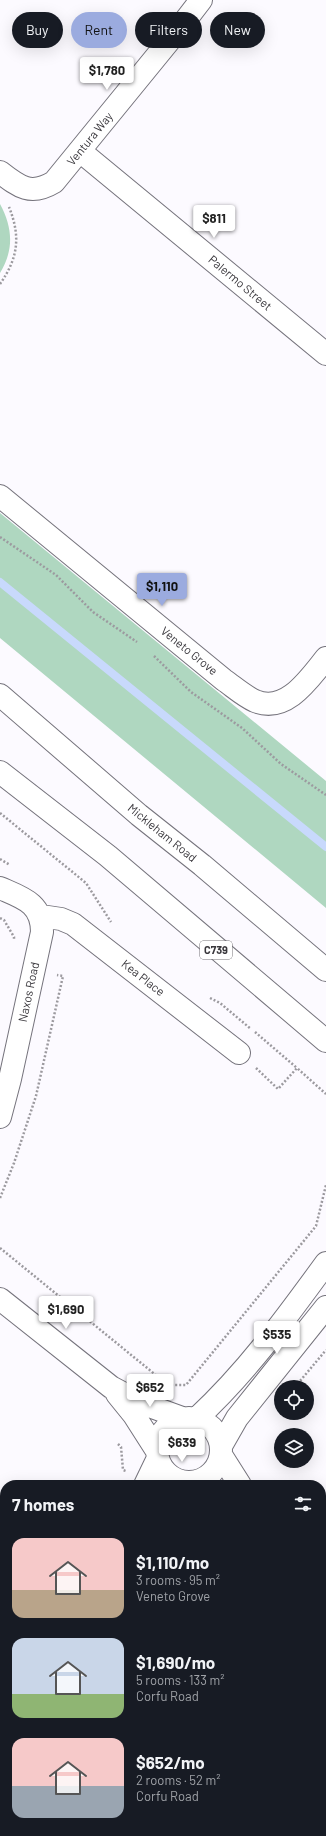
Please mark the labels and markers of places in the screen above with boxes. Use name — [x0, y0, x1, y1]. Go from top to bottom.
pin: $1,780 — [74, 57, 140, 91]
pin: $811 — [190, 205, 238, 239]
pin: $1,110 — [129, 573, 195, 607]
pin: $1,690 — [33, 1296, 99, 1330]
pin: $535 — [253, 1321, 301, 1355]
pin: $652 — [126, 1374, 174, 1408]
pin: $639 — [158, 1429, 206, 1463]

